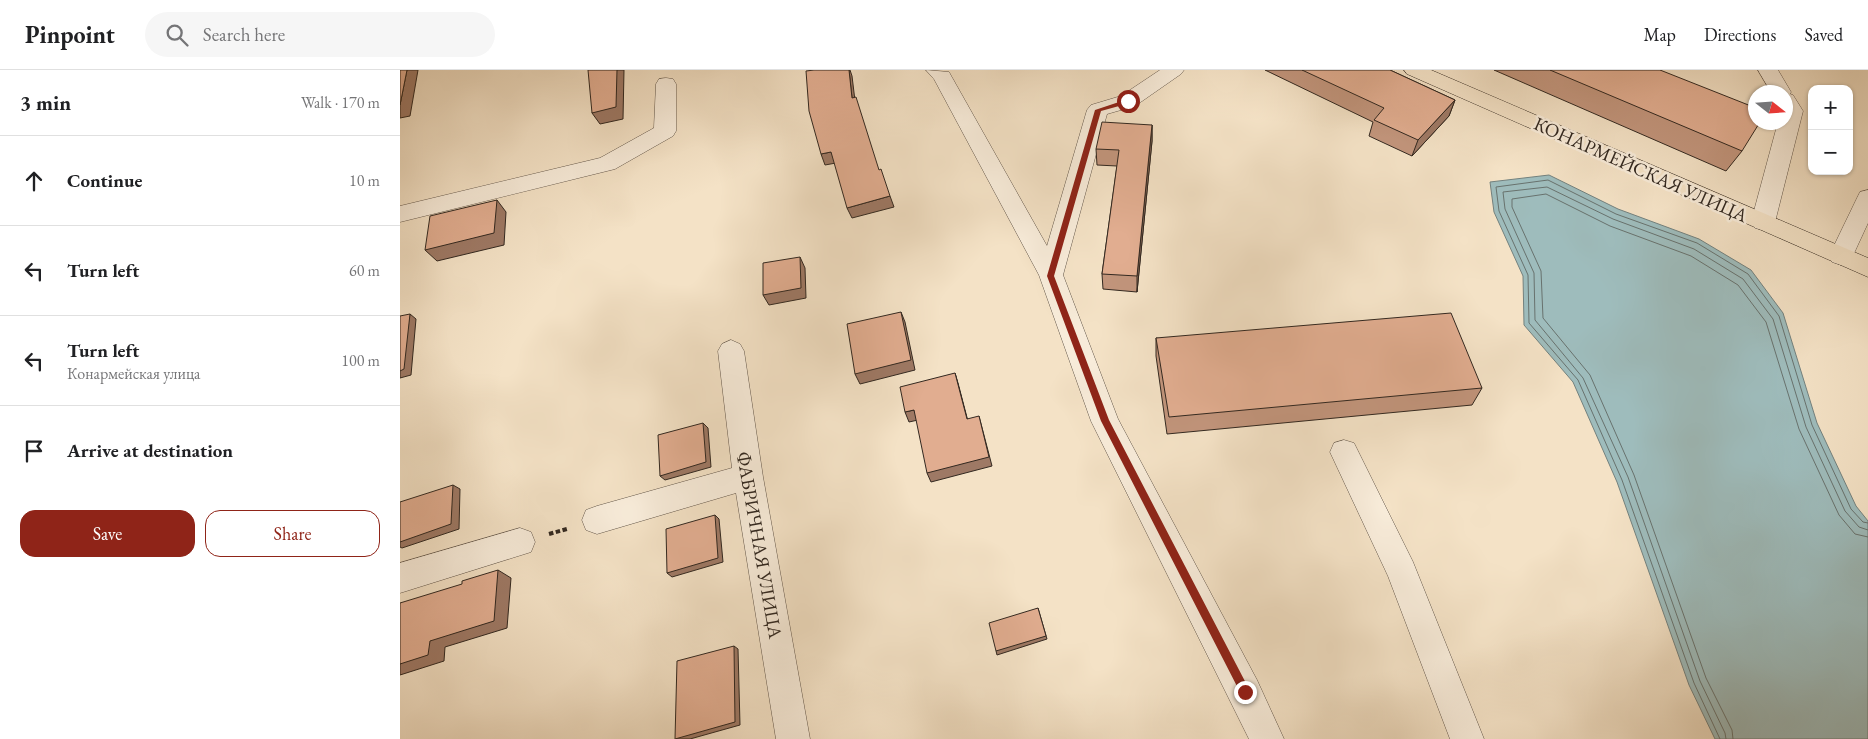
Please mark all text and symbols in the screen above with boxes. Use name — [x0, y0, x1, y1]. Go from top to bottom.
search box — [145, 12, 495, 57]
text: Pinpoint — [25, 19, 115, 50]
icon: search — [163, 21, 191, 49]
text: Search here — [203, 22, 285, 47]
text: Map — [1644, 23, 1676, 46]
text: Directions — [1704, 23, 1776, 46]
text: Saved — [1804, 23, 1843, 46]
north arrow — [1748, 85, 1793, 130]
map controls — [1808, 85, 1853, 175]
button: + — [1808, 85, 1853, 130]
text: 3 min — [20, 89, 71, 116]
route start — [1117, 90, 1140, 113]
text: Walk · 170 m — [301, 92, 380, 113]
street label: КОНАРМЕЙСКАЯ УЛИЦА — [1530, 111, 1752, 228]
button: − — [1808, 130, 1853, 175]
icon: ahead — [20, 167, 48, 195]
text: Continue — [67, 168, 142, 193]
text: 10 m — [349, 170, 380, 191]
icon: left — [20, 257, 48, 285]
text: Turn left — [67, 258, 139, 283]
text: 60 m — [349, 260, 380, 281]
text: Turn left — [67, 338, 139, 363]
icon: left — [20, 347, 48, 375]
text: 100 m — [341, 350, 380, 371]
text: Конармейская улица — [67, 363, 201, 384]
icon: arrive — [20, 437, 48, 465]
text: Arrive at destination — [67, 438, 233, 463]
street label: ФАБРИЧНАЯ УЛИЦА — [731, 450, 788, 641]
button: Save — [20, 510, 195, 557]
button: Share — [205, 510, 380, 557]
route end — [1234, 681, 1257, 704]

